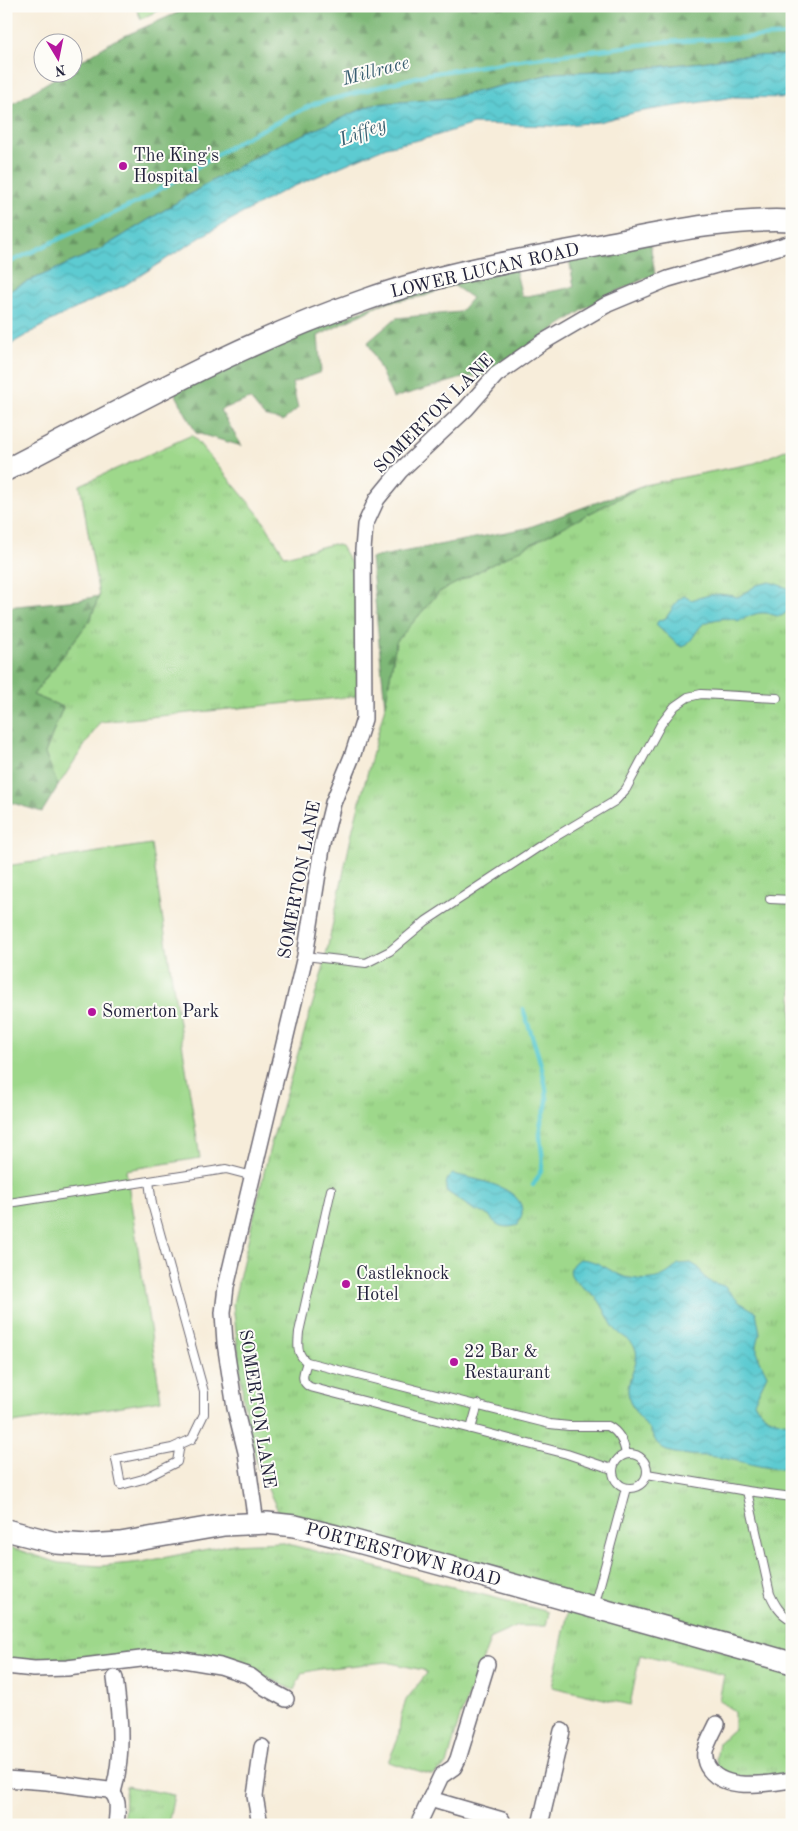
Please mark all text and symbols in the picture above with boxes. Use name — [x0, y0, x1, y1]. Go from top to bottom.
north arrow — [32, 32, 82, 82]
water label: Millrace — [339, 54, 412, 90]
text: N — [53, 62, 67, 78]
water label: Liffey — [336, 115, 390, 151]
place label: The King's Hospital — [133, 147, 219, 186]
marker: The King's Hospital — [117, 160, 129, 172]
street label: LOWER LUCAN ROAD — [389, 240, 581, 302]
street label: SOMERTON LANE — [371, 351, 497, 477]
street label: SOMERTON LANE — [276, 799, 324, 961]
place label: Somerton Park — [102, 1003, 219, 1021]
marker: Somerton Park — [86, 1006, 98, 1018]
place label: Castleknock Hotel — [356, 1265, 449, 1304]
marker: Castleknock Hotel — [340, 1278, 352, 1290]
street label: SOMERTON LANE — [236, 1328, 278, 1490]
place label: 22 Bar & Restaurant — [464, 1343, 550, 1382]
marker: 22 Bar & Restaurant — [448, 1356, 460, 1368]
street label: PORTERSTOWN ROAD — [303, 1520, 503, 1590]

